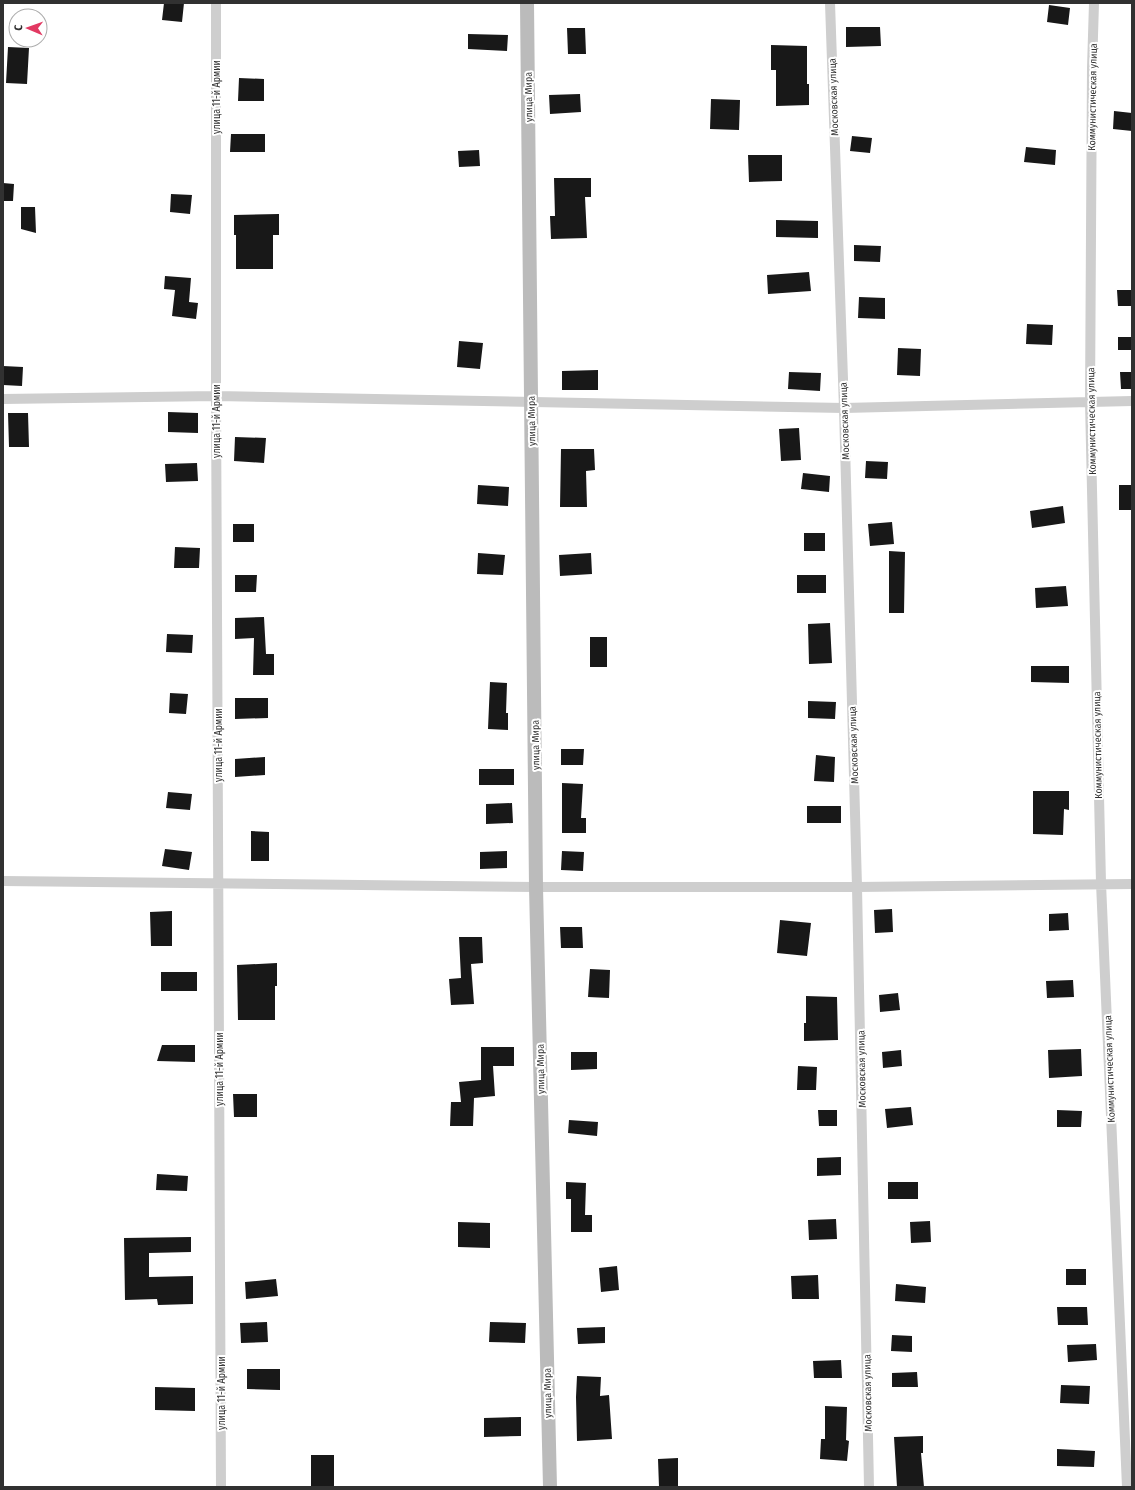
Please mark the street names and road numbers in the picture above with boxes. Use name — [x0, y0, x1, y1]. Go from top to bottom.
street label: Коммунистическая улица — [1086, 43, 1100, 151]
street label: Московская улица — [827, 58, 841, 136]
street label: улица 11-й Армии — [211, 60, 223, 134]
street label: улица Мира — [523, 72, 535, 122]
street label: Коммунистическая улица — [1085, 367, 1099, 475]
street label: Московская улица — [838, 382, 852, 460]
street label: улица 11-й Армии — [211, 384, 223, 458]
street label: улица Мира — [526, 396, 538, 446]
street label: Коммунистическая улица — [1091, 691, 1105, 799]
street label: Московская улица — [847, 706, 861, 784]
street label: улица 11-й Армии — [213, 708, 225, 782]
street label: улица Мира — [530, 720, 542, 770]
street label: Коммунистическая улица — [1102, 1015, 1118, 1123]
street label: Московская улица — [855, 1030, 869, 1108]
street label: улица 11-й Армии — [214, 1032, 226, 1106]
street label: улица Мира — [535, 1044, 547, 1094]
street label: Московская улица — [861, 1354, 875, 1432]
street label: улица 11-й Армии — [216, 1356, 228, 1430]
street label: улица Мира — [542, 1368, 554, 1418]

